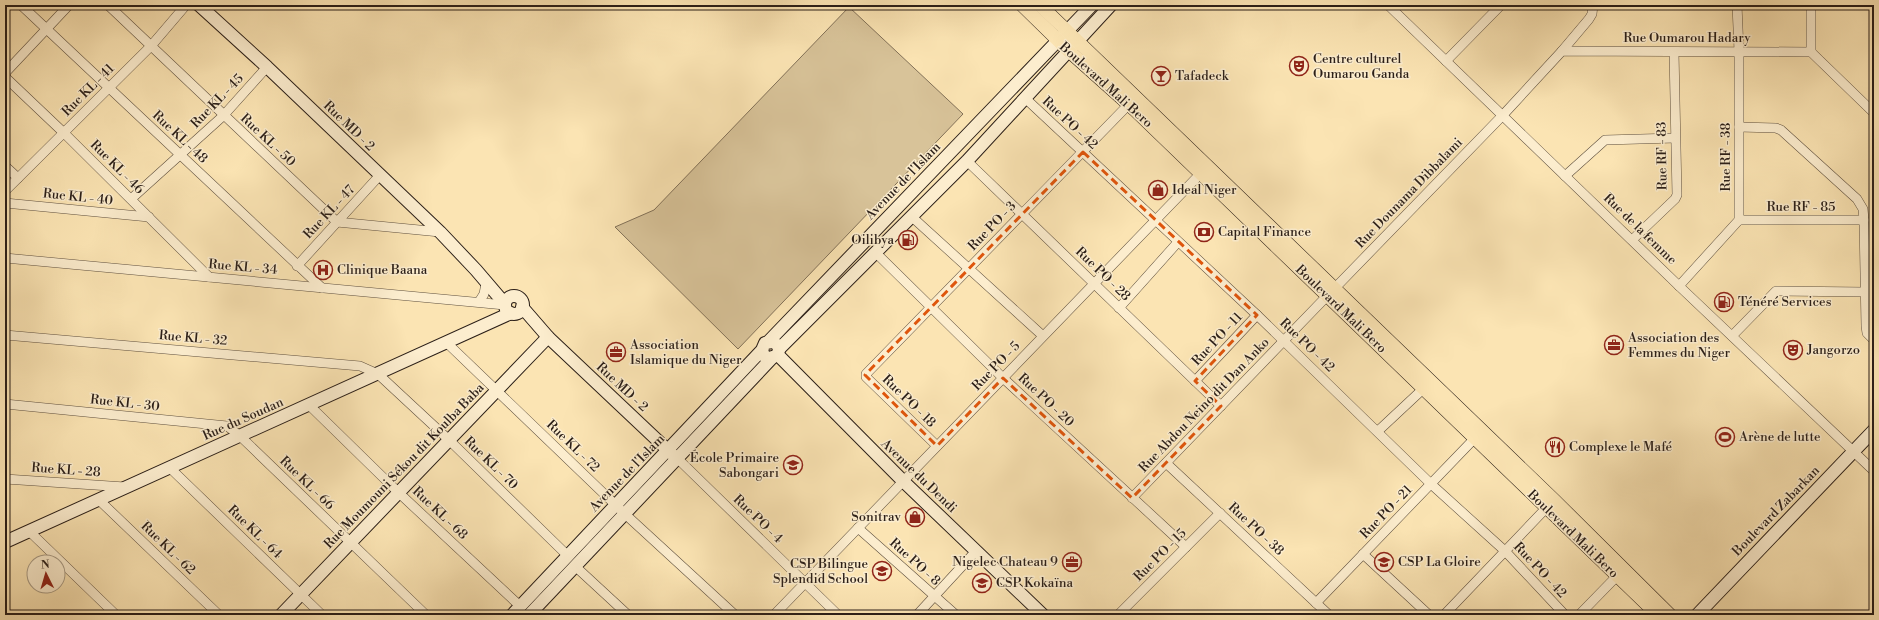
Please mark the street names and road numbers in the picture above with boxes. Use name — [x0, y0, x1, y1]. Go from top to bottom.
street label: Rue Oumarou Hadary — [1623, 30, 1751, 46]
street label: Boulevard Mali Bero — [1055, 38, 1156, 131]
street label: Rue KL - 41 — [58, 60, 118, 120]
street label: Rue KL - 45 — [187, 71, 247, 131]
street label: Rue PO - 42 — [1039, 93, 1101, 153]
street label: Rue MD - 2 — [320, 98, 378, 154]
street label: Rue KL - 48 — [149, 107, 211, 167]
street label: Rue KL - 50 — [237, 110, 299, 170]
street label: Rue RF - 83 — [1653, 121, 1671, 191]
street label: Rue RF - 38 — [1718, 123, 1734, 191]
street label: Rue Dounama Dibbalami — [1352, 134, 1466, 252]
street label: Rue KL - 46 — [87, 137, 147, 197]
street label: Avenue de l'Islam — [861, 139, 944, 224]
street label: Rue KL - 47 — [300, 181, 358, 242]
street label: Rue KL - 40 — [42, 185, 114, 209]
street label: Rue de la femme — [1600, 190, 1680, 268]
street label: Rue PO - 3 — [965, 198, 1019, 254]
street label: Rue RF - 85 — [1767, 199, 1835, 215]
street label: Rue PO - 28 — [1072, 244, 1134, 304]
street label: Rue KL - 34 — [208, 256, 278, 278]
street label: Boulevard Mali Bero — [1292, 261, 1390, 356]
street label: Rue PO - 11 — [1188, 309, 1246, 369]
street label: Rue PO - 42 — [1276, 315, 1338, 375]
street label: Rue KL - 32 — [158, 327, 228, 349]
street label: Rue Abdou Neino dit Dan Anko — [1135, 334, 1273, 476]
street label: Rue PO - 5 — [969, 338, 1023, 394]
street label: Rue MD - 2 — [593, 359, 651, 415]
street label: Rue PO - 20 — [1015, 370, 1078, 430]
street label: Rue PO - 18 — [879, 371, 939, 431]
street label: Rue Moumouni Sékou dit Koulba Baba — [321, 380, 488, 552]
street label: Rue KL - 30 — [89, 391, 161, 415]
street label: Rue du Soudan — [200, 394, 286, 444]
street label: Rue KL - 72 — [543, 417, 603, 475]
street label: Avenue de l'Islam — [585, 431, 668, 516]
street label: Rue KL - 70 — [461, 433, 522, 493]
street label: Avenue du Dendi — [877, 435, 960, 516]
street label: Rue KL - 66 — [276, 453, 338, 513]
street label: Rue KL - 28 — [31, 460, 101, 480]
street label: Boulevard Zabarkan — [1728, 463, 1823, 560]
street label: Rue PO - 21 — [1357, 482, 1416, 542]
street label: Rue KL - 68 — [409, 483, 471, 543]
street label: Boulevard Mali Bero — [1524, 486, 1622, 581]
street label: Rue PO - 4 — [730, 491, 786, 547]
street label: Rue PO - 38 — [1225, 499, 1287, 559]
street label: Rue KL - 64 — [224, 502, 286, 562]
street label: Rue KL - 62 — [137, 518, 199, 578]
street label: Rue PO - 15 — [1130, 525, 1190, 585]
street label: Rue PO - 8 — [886, 535, 944, 589]
street label: Rue PO - 42 — [1510, 539, 1570, 601]

